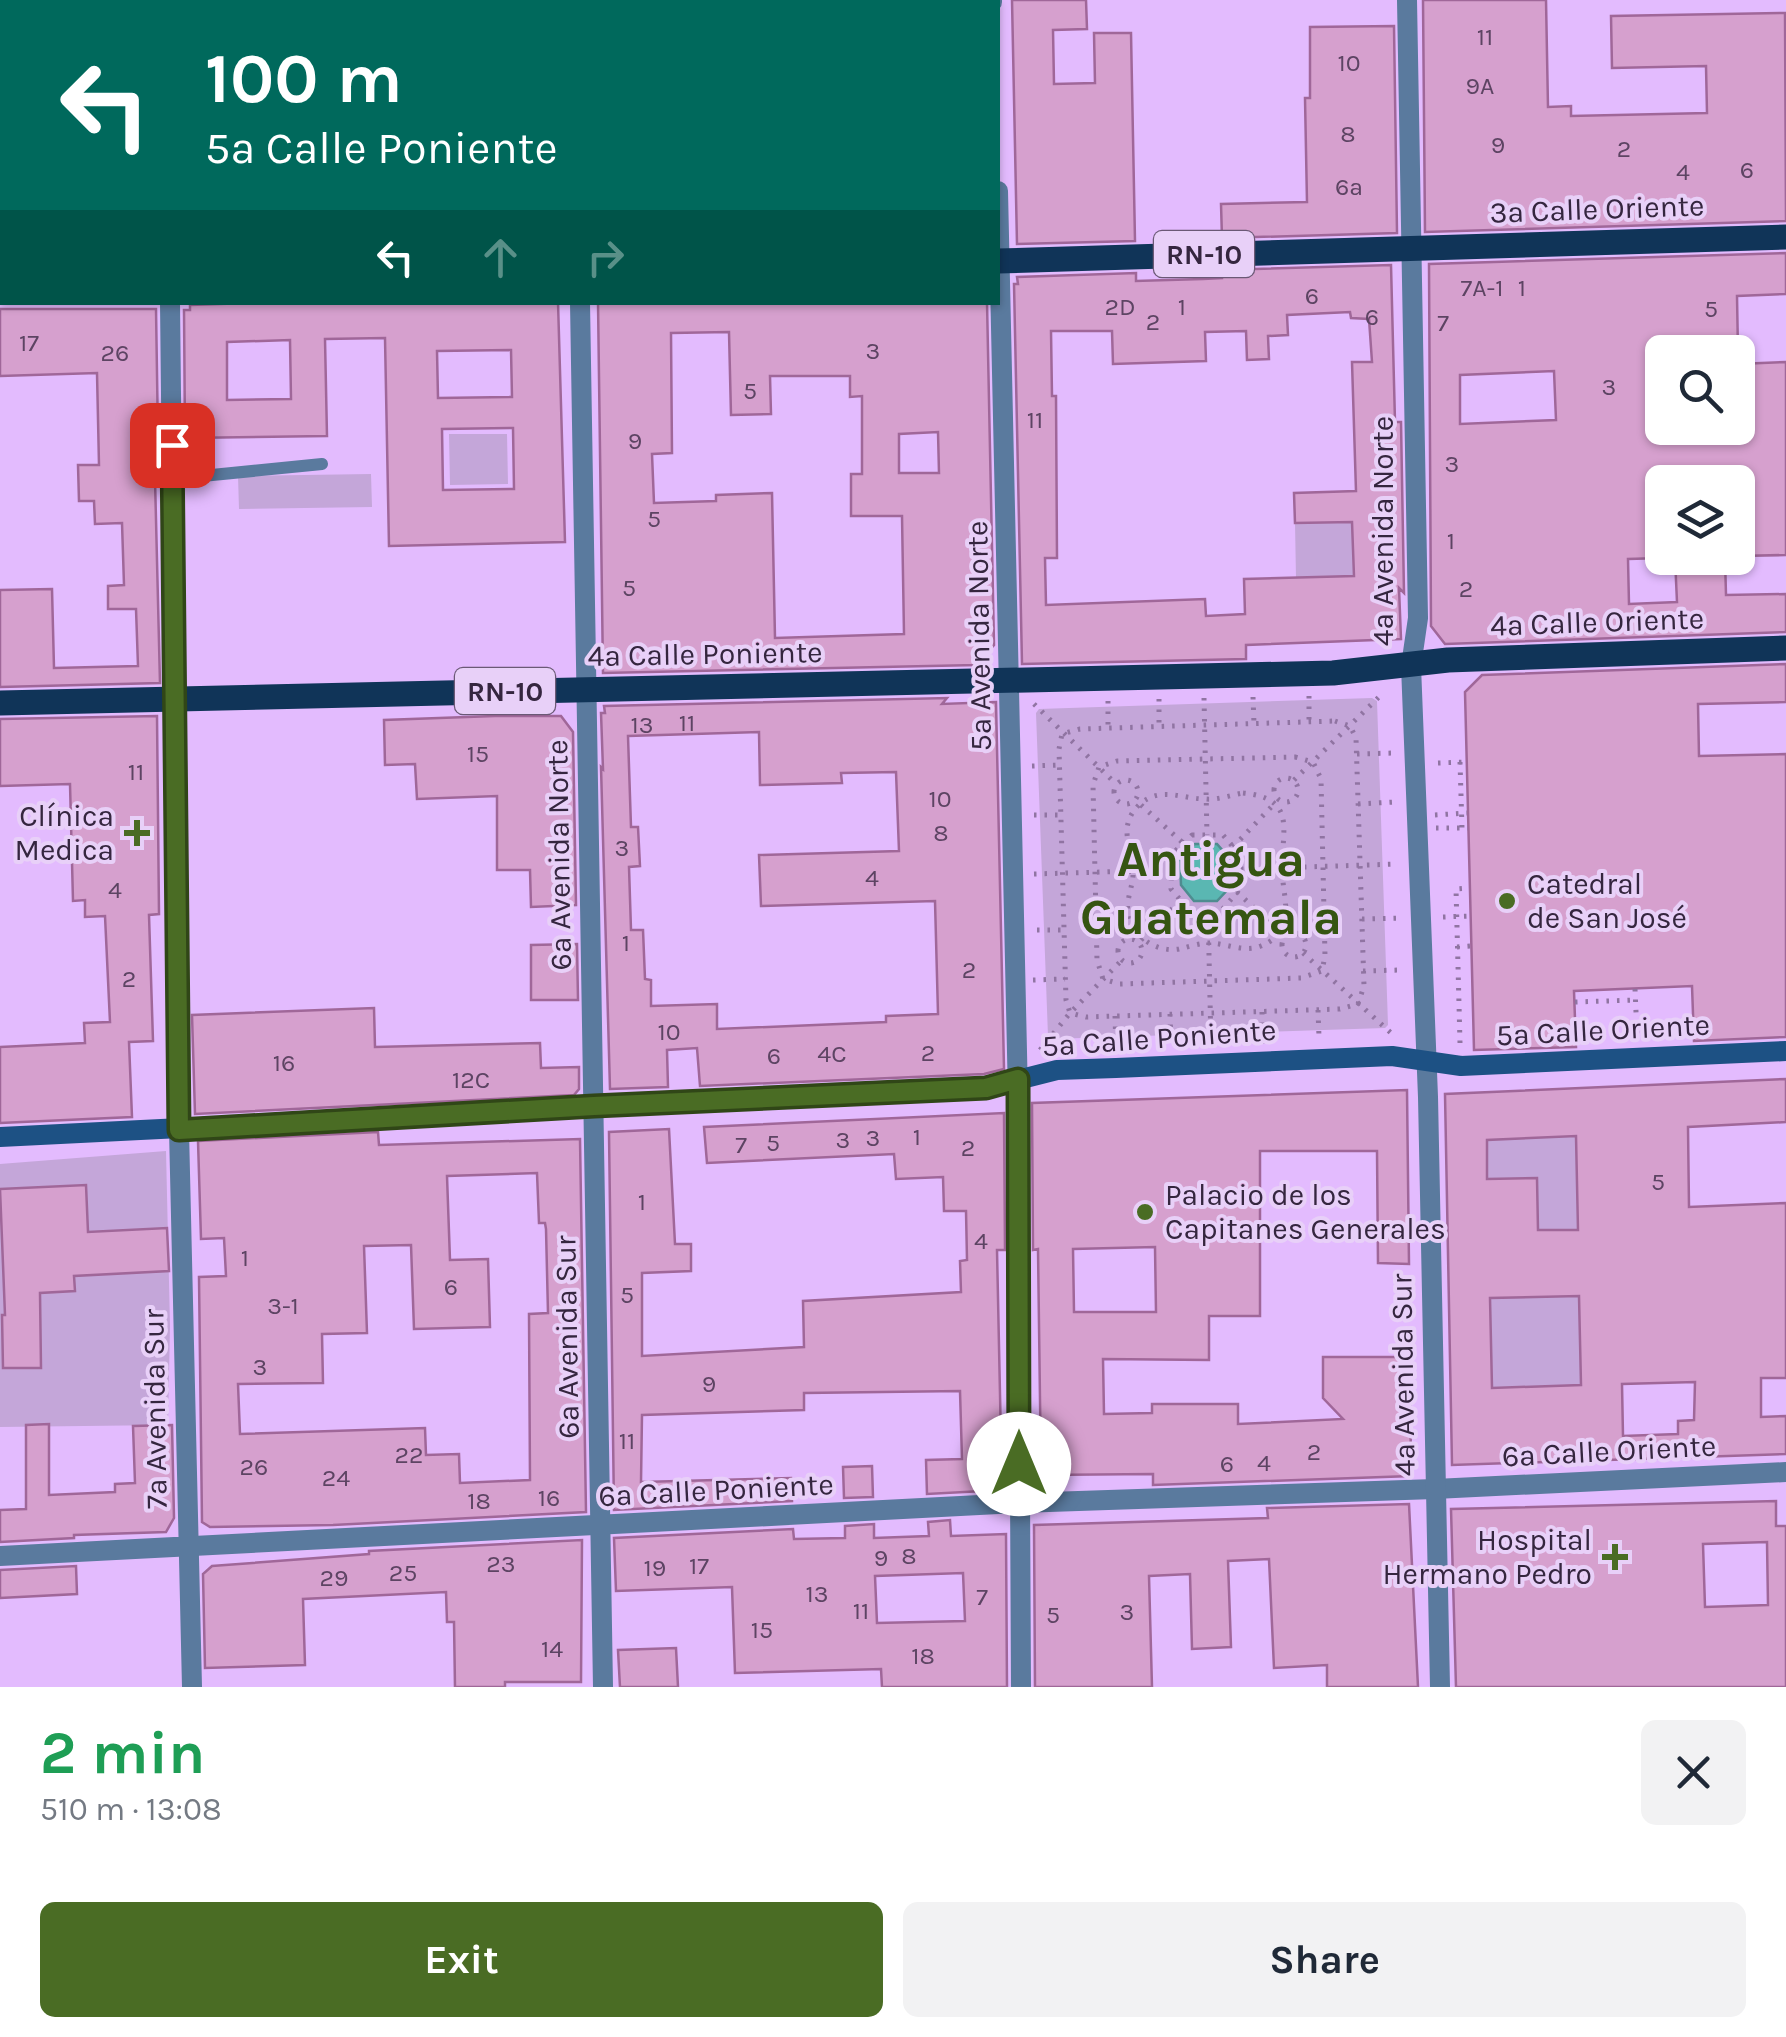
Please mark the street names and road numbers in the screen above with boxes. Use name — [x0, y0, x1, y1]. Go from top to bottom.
street label: 3a Calle Oriente — [1489, 187, 1705, 231]
road number: RN-10 — [1154, 231, 1254, 277]
street label: 4a Avenida Norte — [1365, 416, 1401, 646]
street label: 5a Avenida Norte — [959, 520, 999, 752]
street label: 4a Calle Oriente — [1489, 600, 1705, 644]
street label: 4a Calle Poniente — [587, 634, 823, 674]
road number: RN-10 — [455, 668, 555, 714]
street label: 6a Avenida Norte — [539, 739, 579, 971]
street label: 5a Calle Oriente — [1495, 1006, 1711, 1054]
street label: 5a Calle Poniente — [1040, 1012, 1278, 1064]
street label: 6a Avenida Sur — [547, 1235, 587, 1439]
street label: 4a Avenida Sur — [1383, 1273, 1423, 1477]
street label: 7a Avenida Sur — [135, 1308, 175, 1509]
street label: 6a Calle Oriente — [1501, 1427, 1717, 1475]
street label: 6a Calle Poniente — [598, 1466, 834, 1514]

